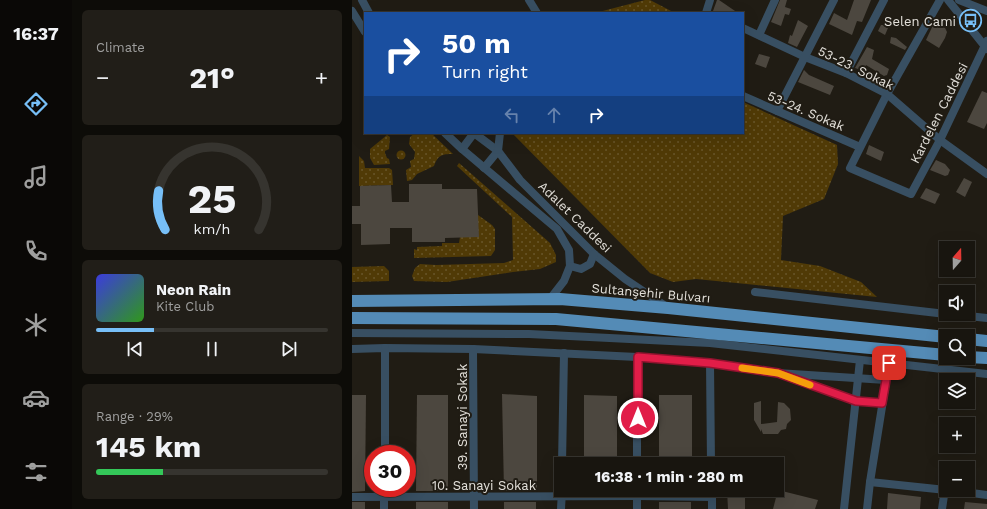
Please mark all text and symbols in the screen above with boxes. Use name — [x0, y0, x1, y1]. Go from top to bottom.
bus stop icon: Selen Cami — [958, 8, 984, 34]
place label: Selen Cami — [884, 14, 956, 29]
text: 16:37 — [13, 23, 59, 44]
text: 50 m — [442, 27, 511, 60]
icon: right — [376, 28, 428, 80]
text: Climate — [96, 40, 145, 55]
street label: 53-23. Sokak — [816, 43, 897, 93]
text: 21° — [189, 60, 235, 95]
street label: Kardelen Caddesi — [907, 60, 971, 166]
text: Turn right — [442, 61, 528, 82]
text: − — [96, 65, 109, 90]
text: + — [315, 65, 328, 90]
street label: 53-24. Sokak — [765, 88, 847, 134]
icon: directions — [22, 90, 50, 118]
icon: left — [501, 104, 523, 126]
icon: ahead — [543, 104, 565, 126]
icon: right — [585, 104, 607, 126]
icon: music — [22, 163, 50, 191]
text: 25 — [187, 174, 237, 223]
street label: Adalet Caddesi — [535, 178, 615, 256]
text: km/h — [194, 221, 230, 237]
icon: phone — [22, 237, 50, 265]
north arrow — [939, 241, 975, 277]
map controls — [939, 241, 975, 497]
street label: Sultanşehir Bulvarı — [591, 280, 711, 306]
text: Neon Rain — [156, 281, 231, 299]
button: sound — [939, 285, 975, 321]
text: Kite Club — [156, 299, 214, 314]
icon: climate — [22, 311, 50, 339]
button: search — [939, 329, 975, 365]
icon: previous — [124, 338, 146, 360]
icon: pause — [201, 338, 223, 360]
icon: next — [278, 338, 300, 360]
pin — [872, 346, 906, 380]
icon: arrive — [878, 352, 900, 374]
street label: 39. Sanayi Sokak — [455, 363, 470, 470]
button: layers — [939, 373, 975, 409]
icon: car — [22, 384, 50, 412]
position arrow — [617, 397, 659, 439]
text: Range · 29% — [96, 409, 173, 424]
button: + — [939, 417, 975, 453]
text: 145 km — [96, 429, 201, 464]
speed limit sign: 30 — [364, 445, 416, 497]
icon: filters — [22, 458, 50, 486]
button: − — [939, 461, 975, 497]
text: 16:38 · 1 min · 280 m — [595, 468, 743, 486]
street label: 10. Sanayi Sokak — [432, 478, 537, 493]

